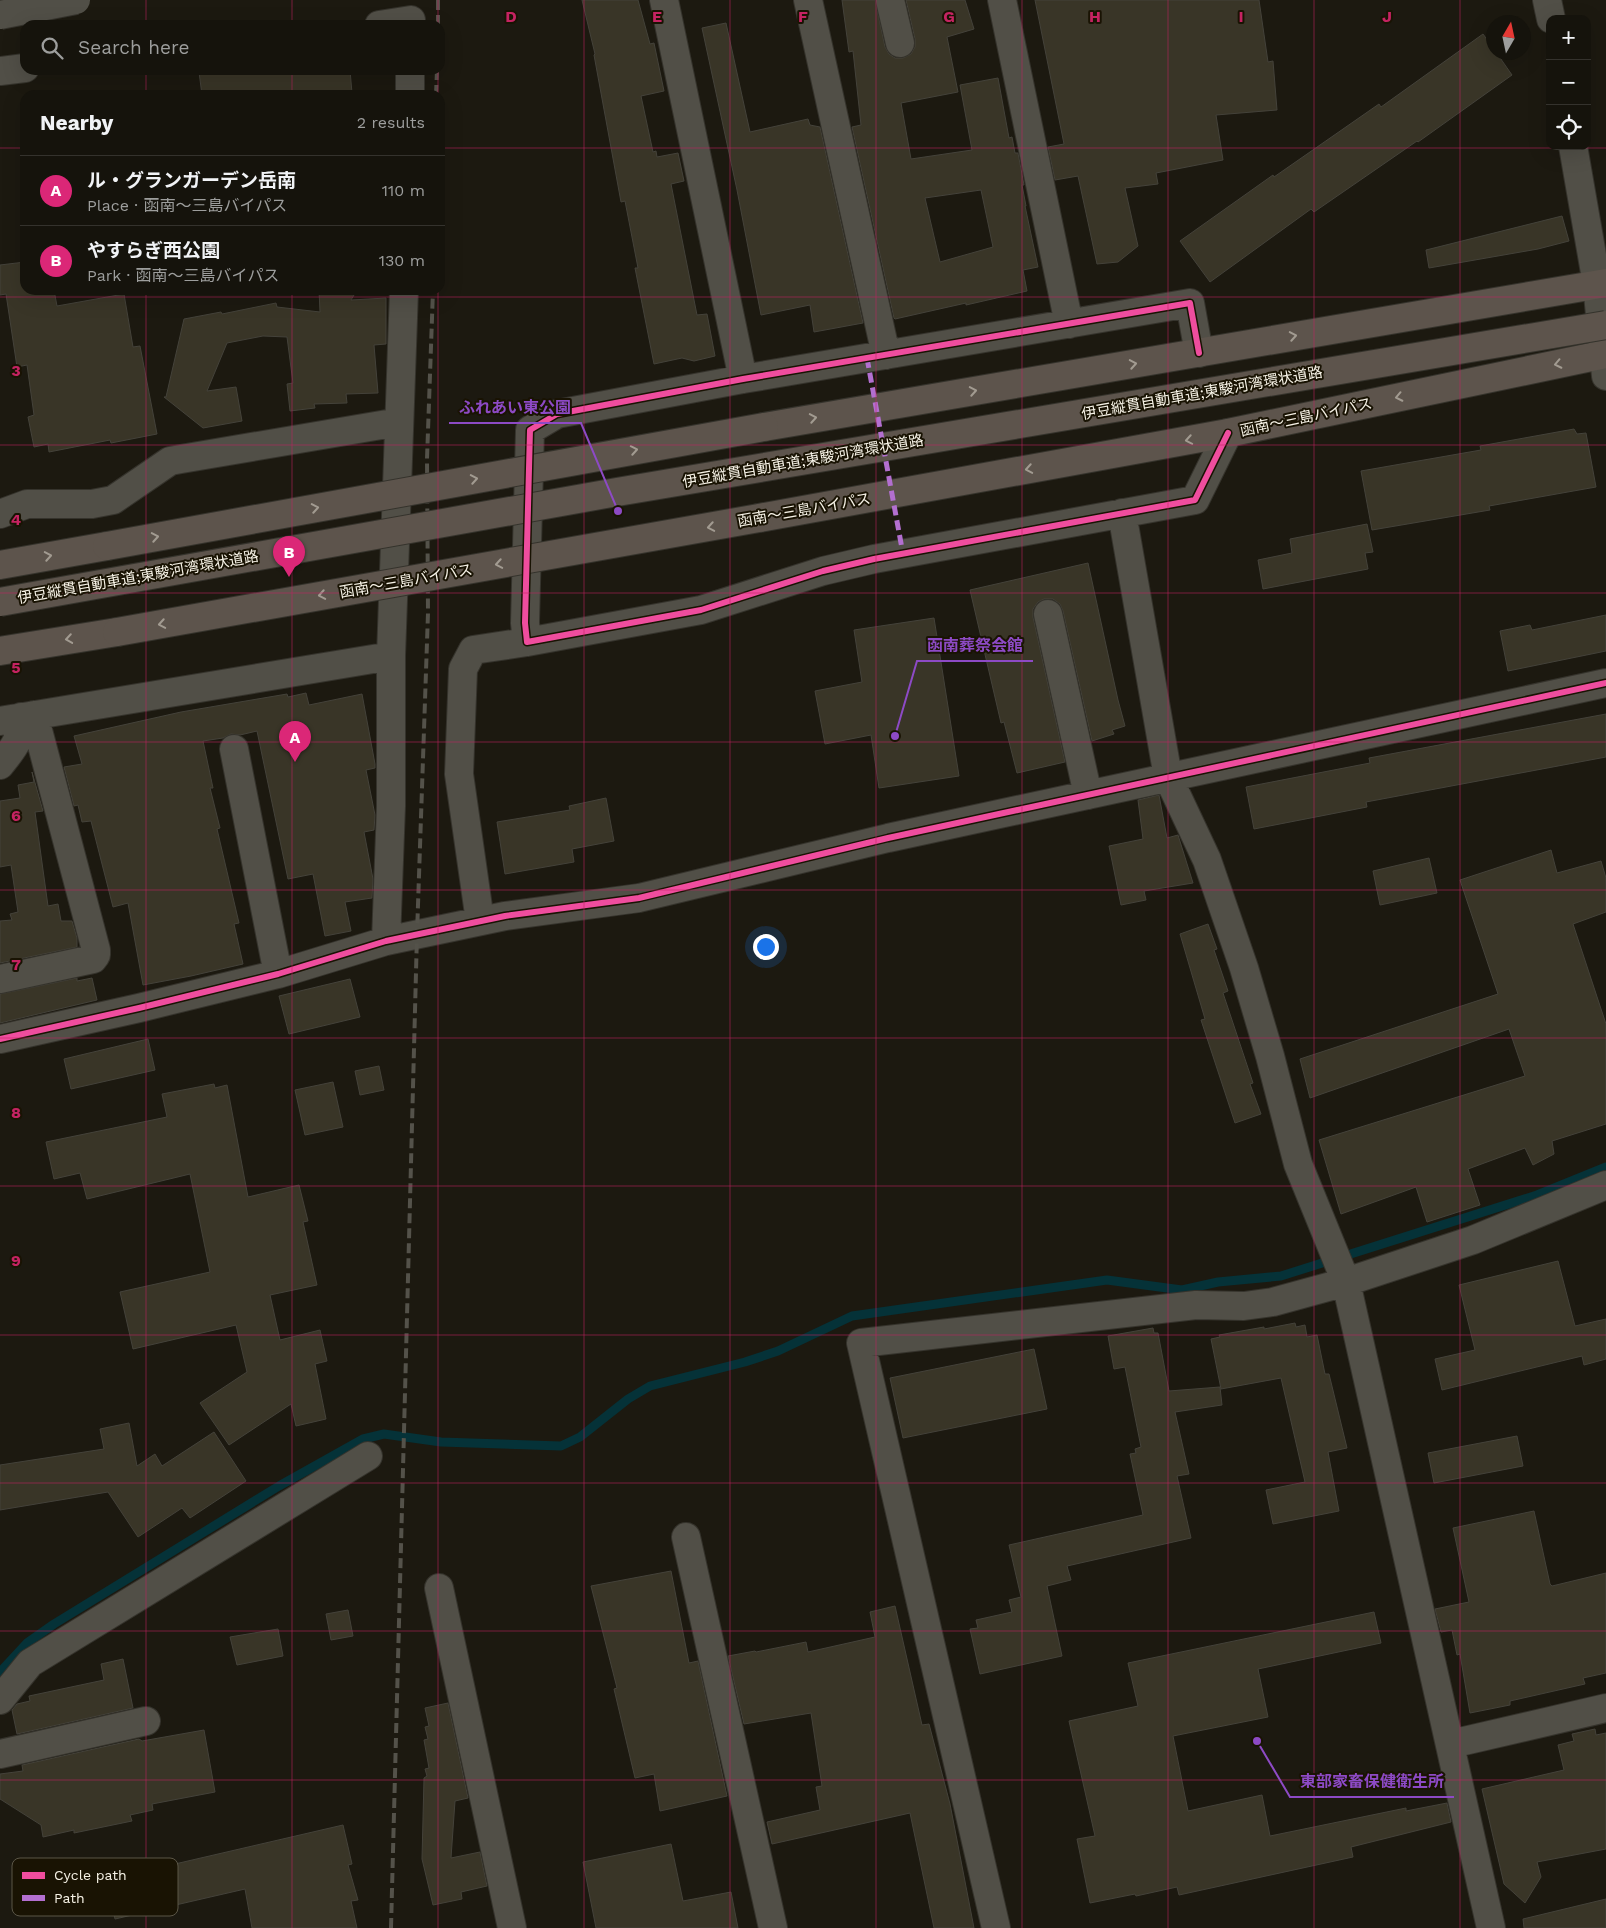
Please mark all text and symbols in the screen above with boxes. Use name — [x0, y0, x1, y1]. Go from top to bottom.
text: D — [505, 7, 517, 26]
text: E — [652, 7, 662, 26]
text: F — [798, 7, 808, 26]
text: G — [943, 7, 955, 26]
text: H — [1089, 7, 1101, 26]
text: I — [1238, 7, 1244, 26]
text: J — [1382, 7, 1392, 26]
north arrow — [1486, 15, 1531, 60]
map controls — [1546, 15, 1591, 150]
button: + — [1546, 15, 1591, 60]
search box — [20, 20, 445, 75]
icon: search — [38, 34, 66, 62]
text: Search here — [78, 36, 189, 59]
button: − — [1546, 60, 1591, 105]
button: locate — [1546, 105, 1591, 150]
text: Nearby — [40, 110, 113, 135]
text: 2 results — [357, 113, 425, 132]
text: ル・グランガーデン岳南 — [87, 169, 296, 192]
text: A — [51, 181, 61, 200]
text: 110 m — [382, 181, 425, 200]
text: Place · 函南～三島バイパス — [87, 196, 287, 215]
text: やすらぎ西公園 — [87, 239, 220, 262]
text: B — [51, 251, 61, 270]
text: 130 m — [379, 251, 425, 270]
text: Park · 函南～三島バイパス — [87, 266, 279, 285]
one-way arrow — [1289, 332, 1297, 342]
one-way arrow — [1554, 358, 1563, 369]
one-way arrow — [1129, 359, 1137, 369]
text: 3 — [11, 361, 21, 380]
street label: 伊豆縦貫自動車道;東駿河湾環状道路 — [1080, 363, 1324, 423]
one-way arrow — [968, 387, 977, 397]
one-way arrow — [1395, 391, 1404, 402]
callout: ふれあい東公園 — [449, 392, 581, 423]
street label: 函南～三島バイパス — [1238, 394, 1374, 440]
text: ふれあい東公園 — [459, 398, 571, 417]
one-way arrow — [808, 414, 817, 424]
street label: 伊豆縦貫自動車道;東駿河湾環状道路 — [681, 431, 925, 491]
one-way arrow — [1184, 435, 1193, 445]
one-way arrow — [630, 446, 639, 456]
one-way arrow — [1024, 464, 1033, 474]
one-way arrow — [470, 475, 479, 485]
street label: 函南～三島バイパス — [736, 489, 872, 531]
one-way arrow — [310, 503, 319, 514]
text: 4 — [11, 510, 21, 529]
one-way arrow — [707, 521, 715, 531]
one-way arrow — [150, 532, 159, 543]
pin: B — [273, 536, 305, 577]
street label: 伊豆縦貫自動車道;東駿河湾環状道路 — [16, 547, 260, 607]
one-way arrow — [44, 552, 52, 562]
one-way arrow — [495, 558, 504, 569]
street label: 函南～三島バイパス — [338, 560, 474, 602]
one-way arrow — [318, 590, 326, 600]
one-way arrow — [158, 618, 166, 628]
callout: 函南葬祭会館 — [917, 630, 1033, 661]
one-way arrow — [65, 634, 74, 644]
text: 函南葬祭会館 — [927, 636, 1023, 655]
text: 5 — [11, 658, 21, 677]
pin: A — [279, 721, 311, 762]
text: 6 — [11, 806, 21, 825]
your location — [753, 934, 779, 960]
text: 7 — [11, 955, 21, 974]
text: 8 — [11, 1103, 21, 1122]
text: 9 — [11, 1251, 21, 1270]
callout: 東部家畜保健衛生所 — [1290, 1766, 1454, 1797]
text: 東部家畜保健衛生所 — [1300, 1772, 1444, 1791]
legend — [12, 1858, 178, 1916]
text: Cycle path — [54, 1867, 127, 1883]
text: Path — [54, 1890, 85, 1906]

